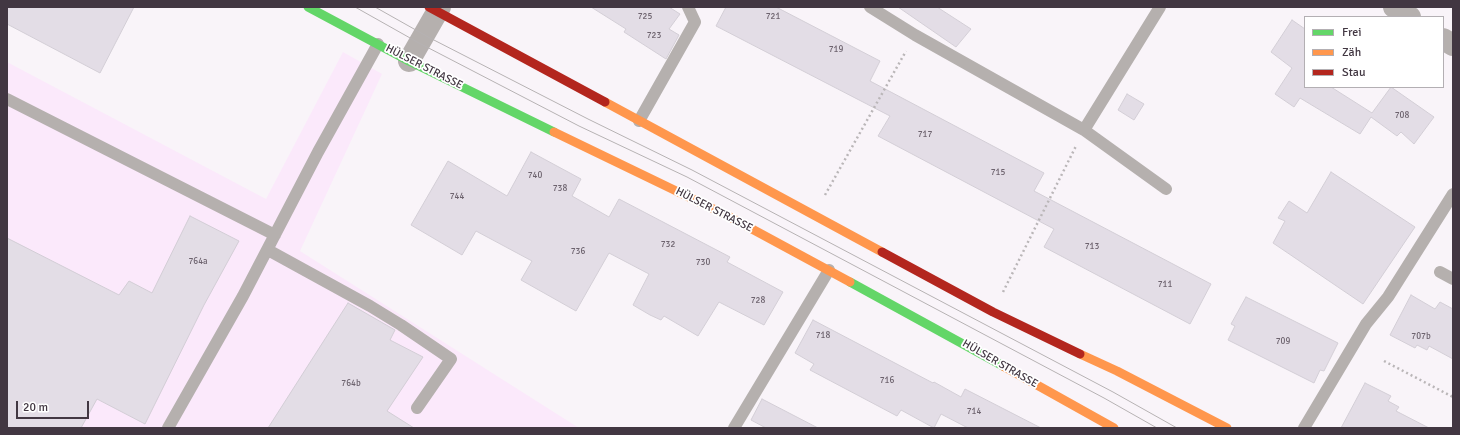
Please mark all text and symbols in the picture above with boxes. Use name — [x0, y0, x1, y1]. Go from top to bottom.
house number: 725 — [638, 12, 652, 22]
house number: 721 — [766, 12, 780, 22]
legend — [1304, 16, 1444, 88]
text: Frei — [1342, 25, 1361, 40]
house number: 723 — [647, 31, 661, 41]
street label: HÜLSER STRASSE — [383, 42, 465, 92]
house number: 719 — [829, 45, 843, 55]
text: Zäh — [1342, 45, 1361, 60]
text: Stau — [1342, 65, 1366, 80]
house number: 708 — [1395, 111, 1409, 121]
house number: 717 — [918, 130, 932, 140]
house number: 715 — [991, 168, 1005, 178]
house number: 740 — [528, 171, 542, 181]
house number: 738 — [553, 184, 567, 194]
street label: HÜLSER STRASSE — [673, 185, 755, 235]
house number: 744 — [450, 192, 464, 202]
house number: 732 — [661, 240, 675, 250]
house number: 713 — [1085, 242, 1099, 252]
house number: 736 — [571, 247, 585, 257]
house number: 764a — [188, 257, 208, 267]
house number: 730 — [696, 258, 710, 268]
house number: 711 — [1158, 280, 1172, 290]
house number: 728 — [751, 296, 765, 306]
house number: 718 — [816, 331, 830, 341]
house number: 707b — [1411, 332, 1431, 342]
street label: HÜLSER STRASSE — [960, 337, 1040, 391]
house number: 709 — [1276, 337, 1290, 347]
house number: 716 — [880, 376, 894, 386]
house number: 764b — [341, 379, 361, 389]
scale bar — [18, 393, 91, 419]
text: 20 m — [23, 400, 48, 415]
house number: 714 — [967, 407, 981, 417]

